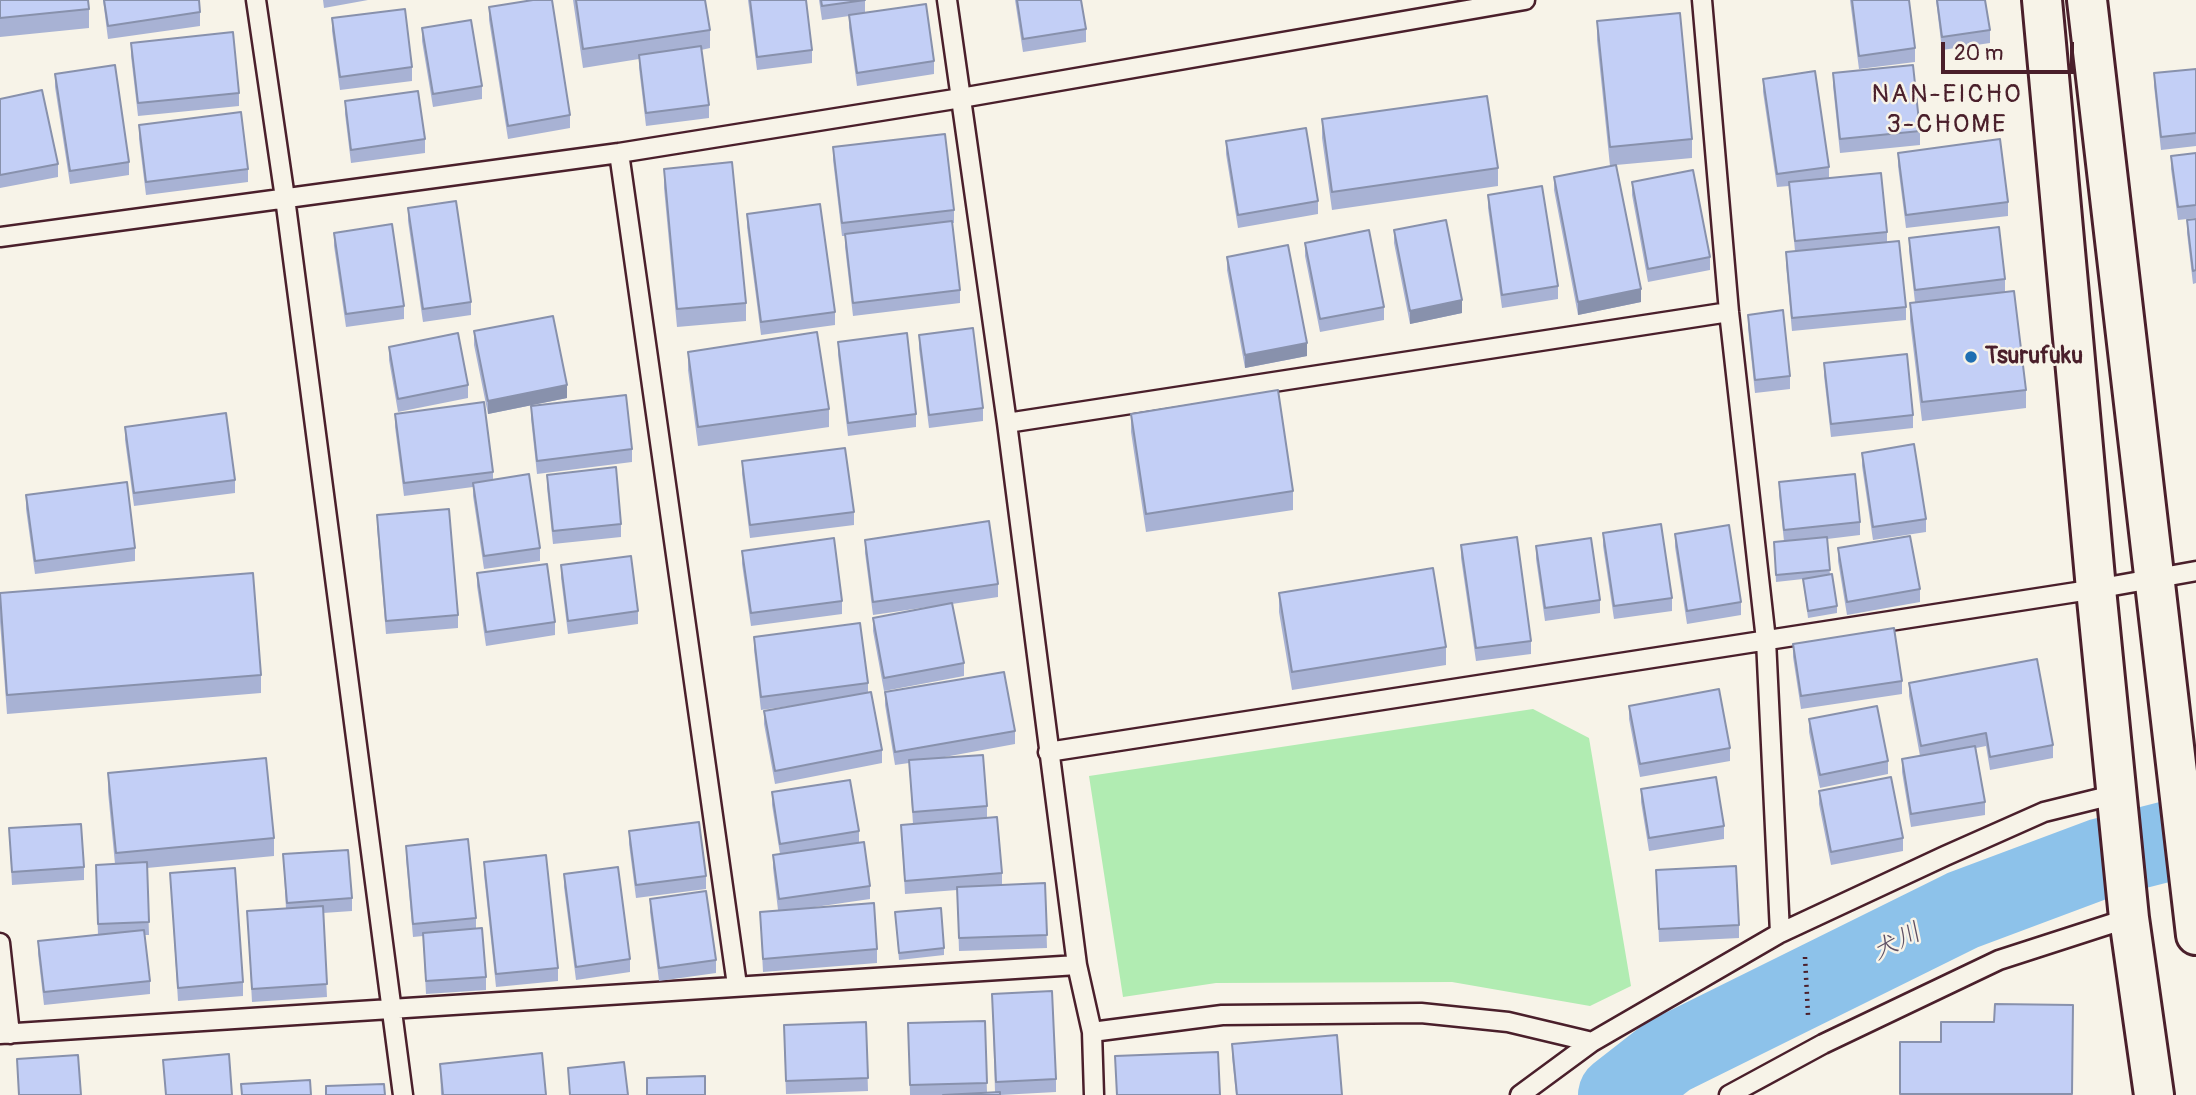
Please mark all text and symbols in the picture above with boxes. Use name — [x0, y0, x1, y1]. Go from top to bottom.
scale bar — [1944, 28, 2077, 72]
text: 20 m — [1954, 40, 2003, 67]
district label: NAN-EICHO 3-CHOME — [1873, 79, 2021, 140]
place label: Tsurufuku — [1985, 343, 2083, 371]
marker: Tsurufuku — [1963, 349, 1979, 365]
water label: 犬川 — [1867, 918, 1927, 968]

